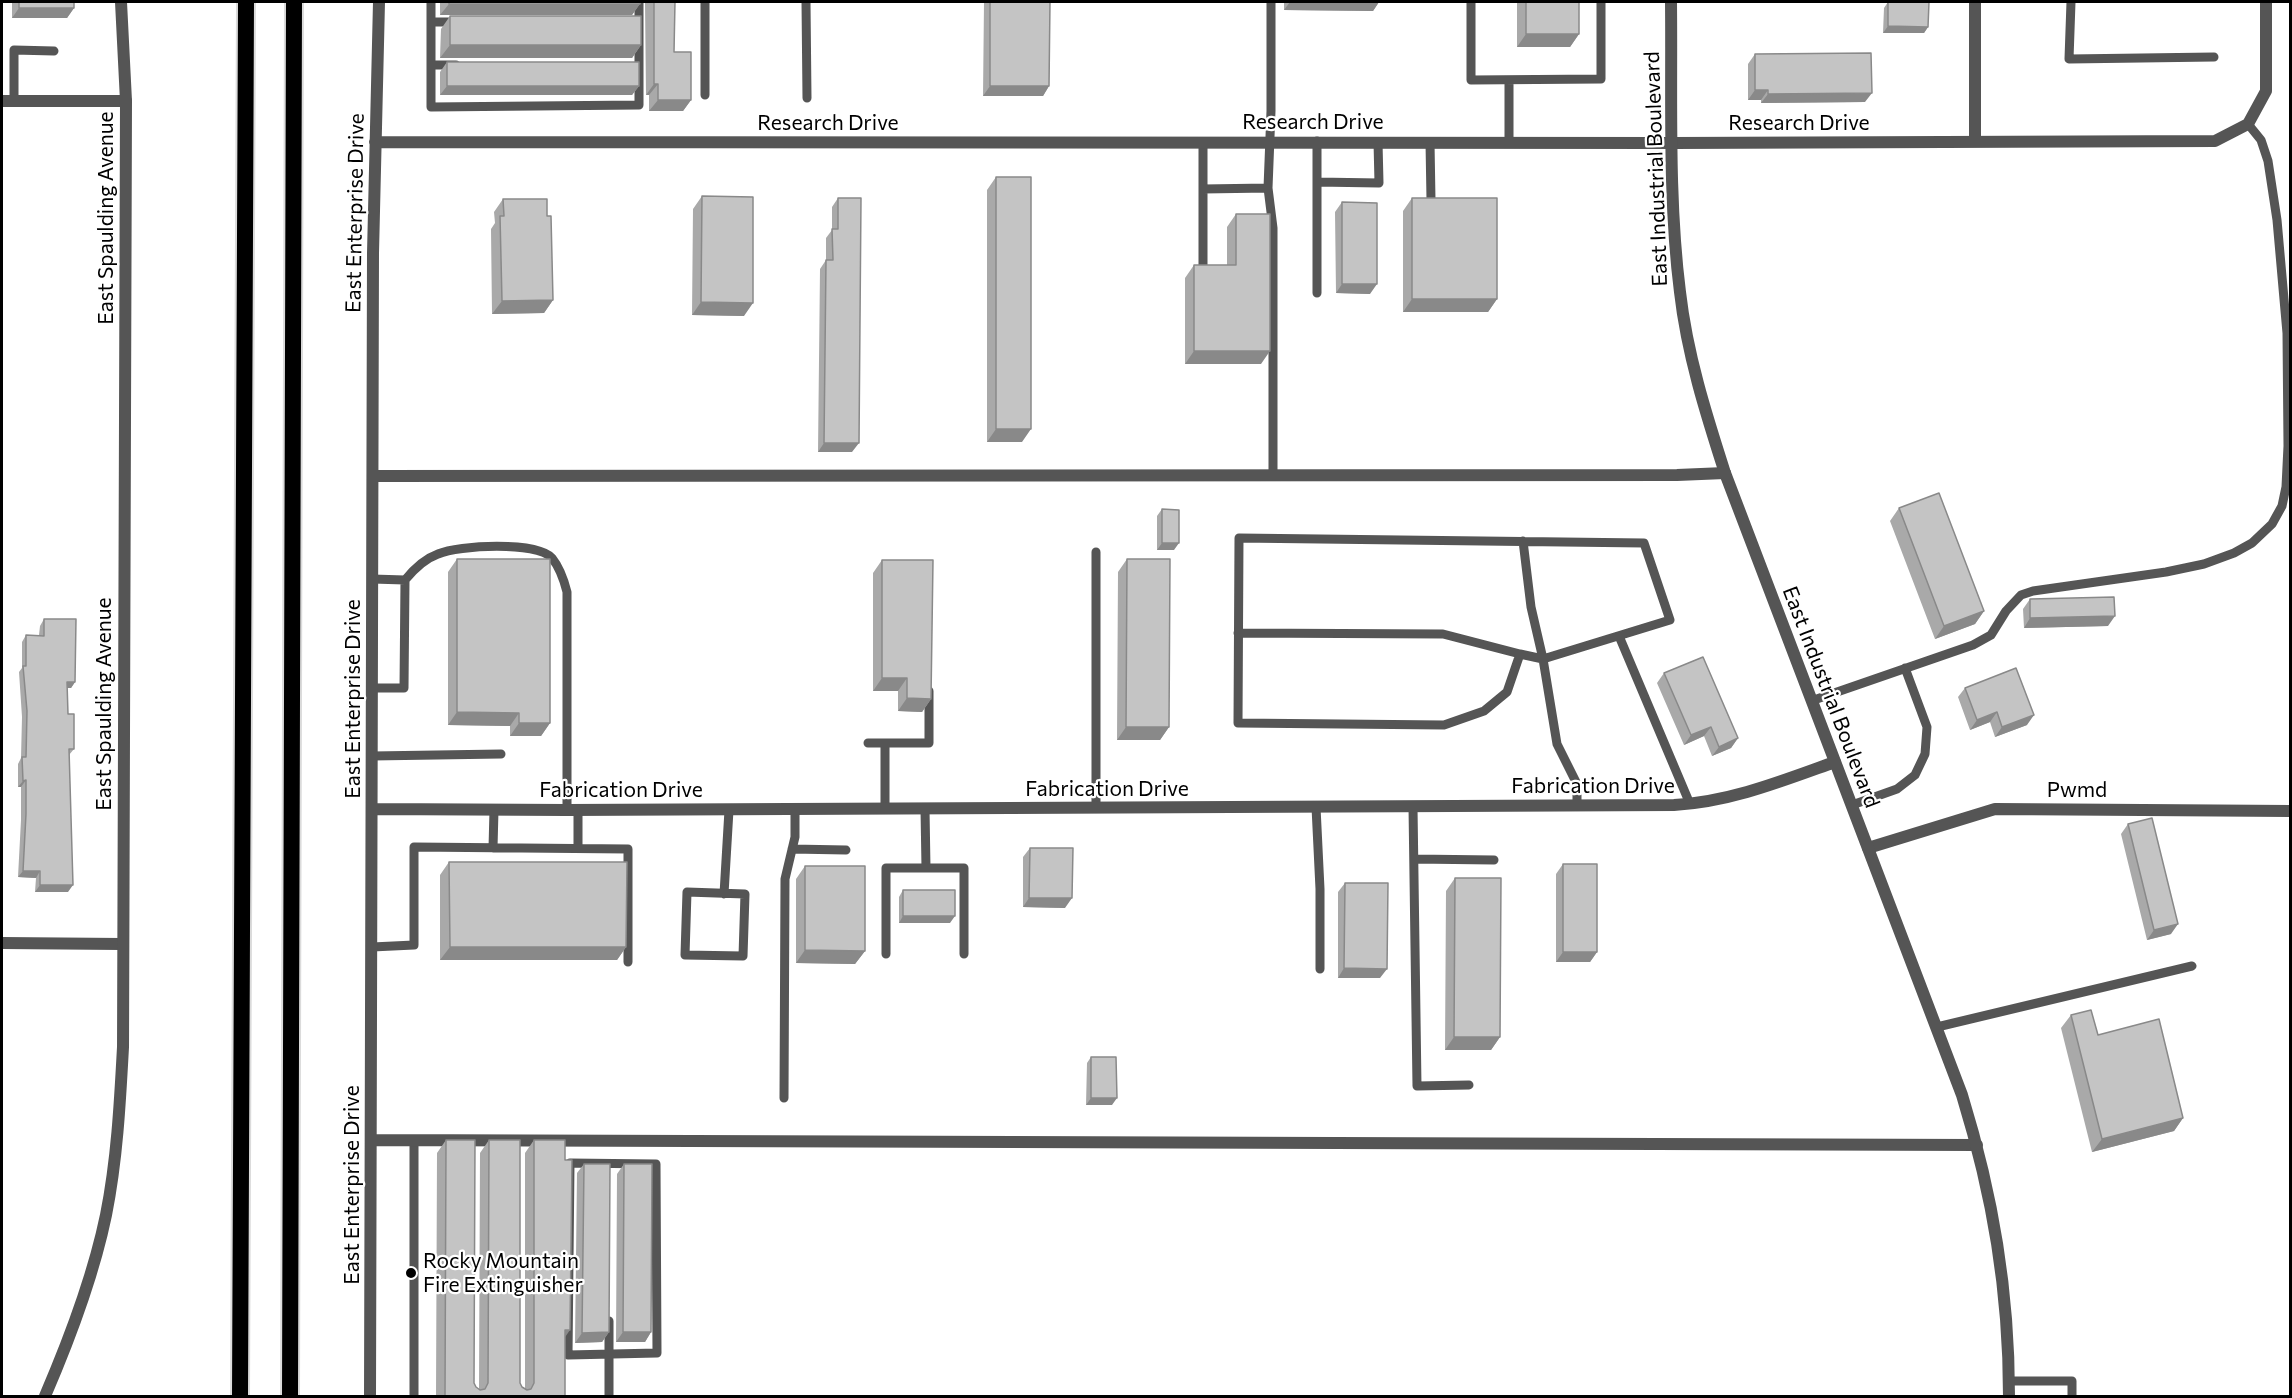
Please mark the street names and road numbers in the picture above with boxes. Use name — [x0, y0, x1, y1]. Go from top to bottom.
street label: East Industrial Boulevard — [1639, 51, 1673, 287]
street label: Research Drive — [1242, 109, 1384, 135]
street label: Research Drive — [757, 110, 899, 136]
street label: Research Drive — [1728, 110, 1870, 136]
street label: East Spaulding Avenue — [93, 111, 119, 325]
street label: East Enterprise Drive — [341, 113, 369, 313]
street label: East Industrial Boulevard — [1777, 583, 1885, 811]
street label: East Spaulding Avenue — [91, 597, 117, 811]
street label: East Enterprise Drive — [340, 599, 366, 799]
street label: Fabrication Drive — [1511, 773, 1675, 799]
street label: Fabrication Drive — [1025, 776, 1189, 802]
street label: Fabrication Drive — [539, 777, 703, 803]
street label: Pwmd — [2047, 777, 2107, 803]
street label: East Enterprise Drive — [339, 1085, 365, 1285]

